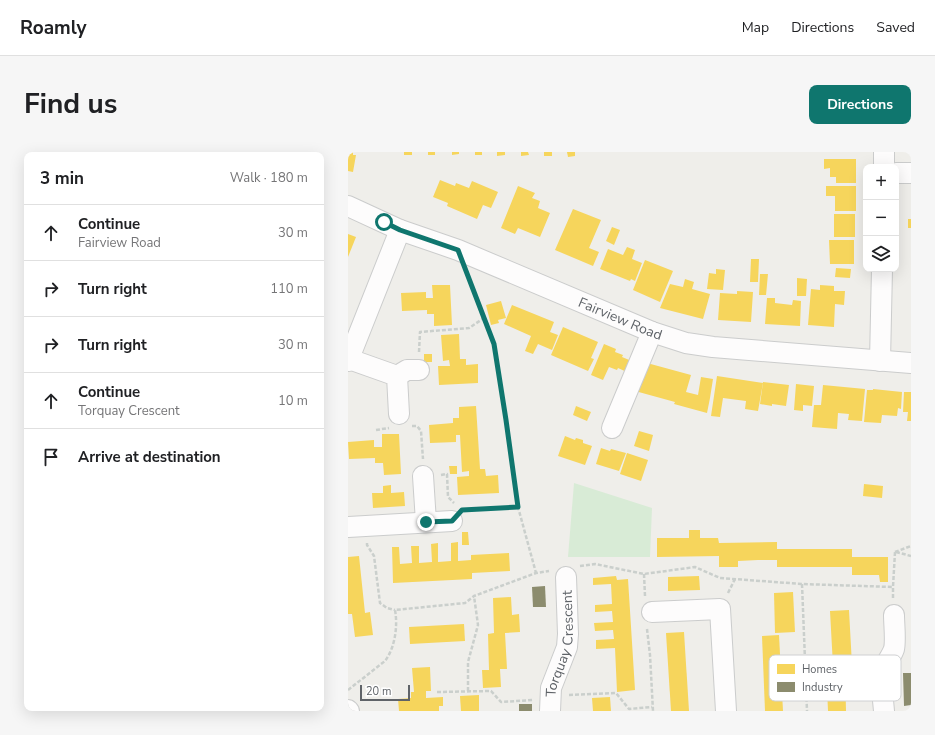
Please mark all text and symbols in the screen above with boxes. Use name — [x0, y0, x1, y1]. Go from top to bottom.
text: Roamly — [20, 15, 87, 41]
text: Map — [742, 18, 769, 37]
text: Directions — [791, 18, 854, 37]
text: Saved — [876, 18, 915, 37]
text: Find us — [24, 85, 118, 123]
button: Directions — [809, 85, 911, 124]
map controls — [863, 164, 899, 272]
button: + — [863, 164, 899, 200]
text: 3 min — [40, 167, 84, 190]
text: Walk · 180 m — [230, 169, 308, 187]
button: − — [863, 200, 899, 236]
route start — [375, 213, 393, 231]
text: Continue — [78, 214, 140, 234]
icon: ahead — [40, 222, 62, 244]
text: 30 m — [278, 224, 308, 242]
text: Fairview Road — [78, 234, 161, 252]
button: layers — [863, 236, 899, 272]
icon: right — [40, 278, 62, 300]
text: Turn right — [78, 279, 147, 299]
text: 110 m — [270, 280, 308, 298]
street label: Fairview Road — [576, 293, 665, 344]
icon: right — [40, 334, 62, 356]
text: Turn right — [78, 335, 147, 355]
text: 30 m — [278, 336, 308, 354]
text: Continue — [78, 382, 140, 402]
icon: ahead — [40, 390, 62, 412]
text: 10 m — [278, 392, 308, 410]
text: Torquay Crescent — [78, 402, 180, 420]
icon: arrive — [40, 446, 62, 468]
text: Arrive at destination — [78, 447, 221, 467]
route end — [417, 513, 435, 531]
street label: Torquay Crescent — [541, 590, 578, 697]
legend — [769, 655, 901, 701]
text: Homes — [802, 662, 837, 677]
text: Industry — [802, 680, 843, 695]
scale bar — [360, 683, 410, 702]
text: 20 m — [366, 684, 391, 699]

